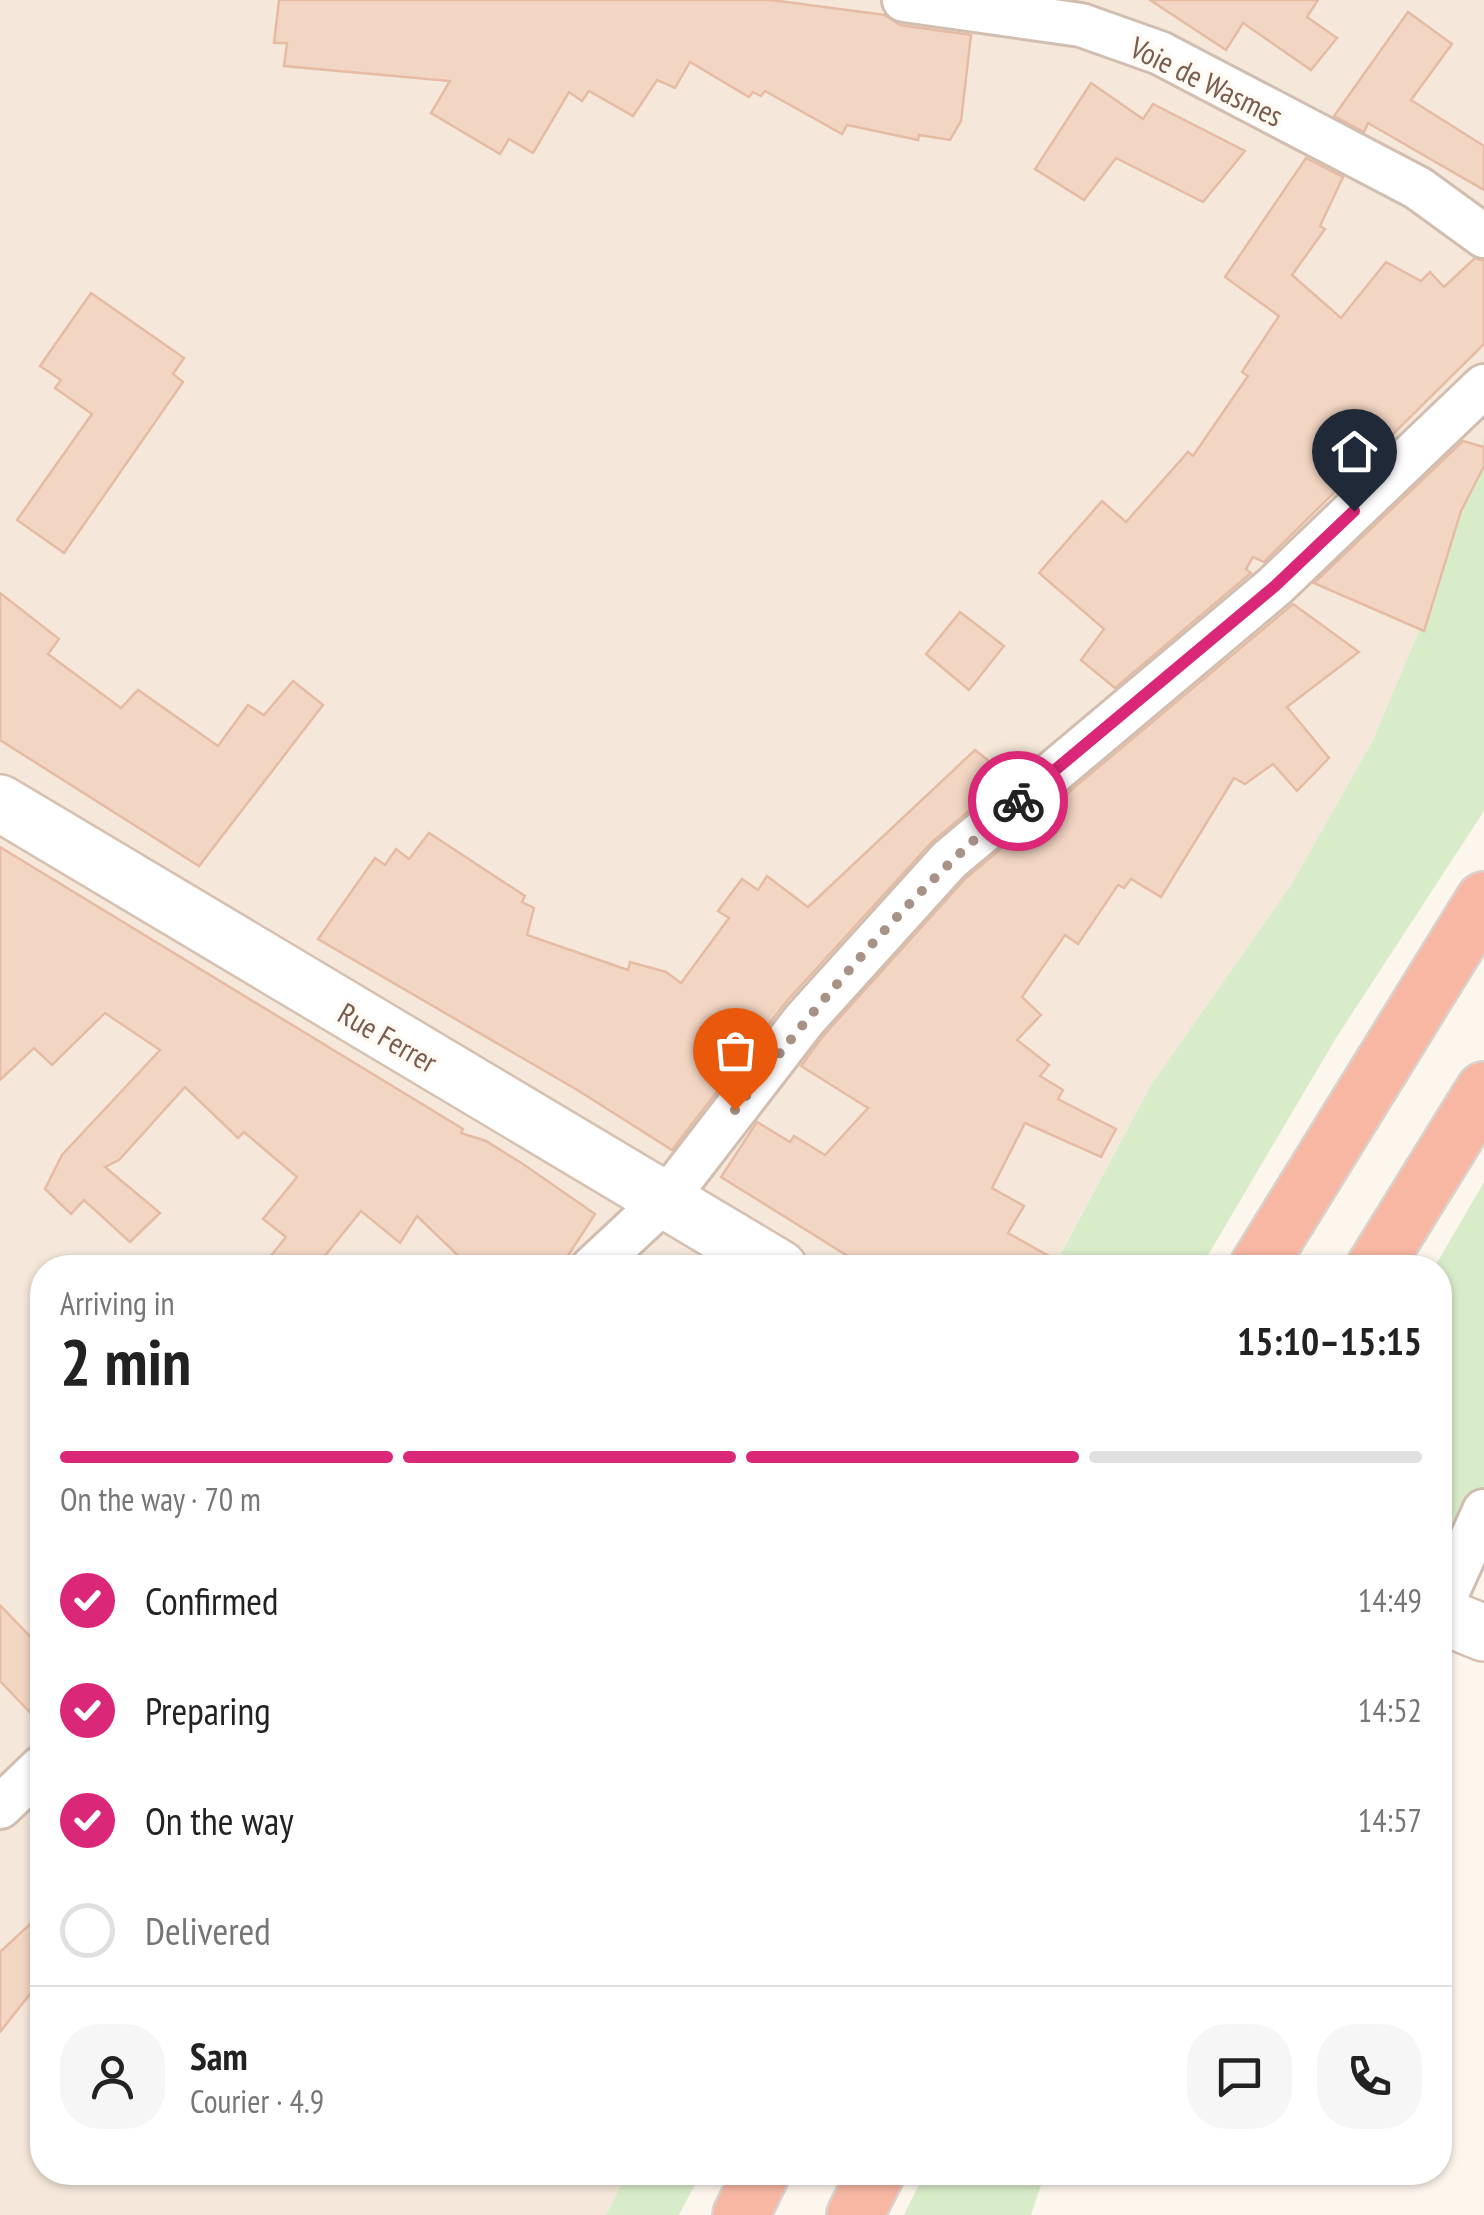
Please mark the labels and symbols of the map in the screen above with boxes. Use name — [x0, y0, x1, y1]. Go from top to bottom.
street label: Voie de Wasmes — [1123, 27, 1290, 135]
pin — [1312, 409, 1397, 512]
courier — [968, 751, 1068, 851]
street label: Rue Ferrer — [331, 993, 445, 1081]
pin — [693, 1008, 778, 1111]

